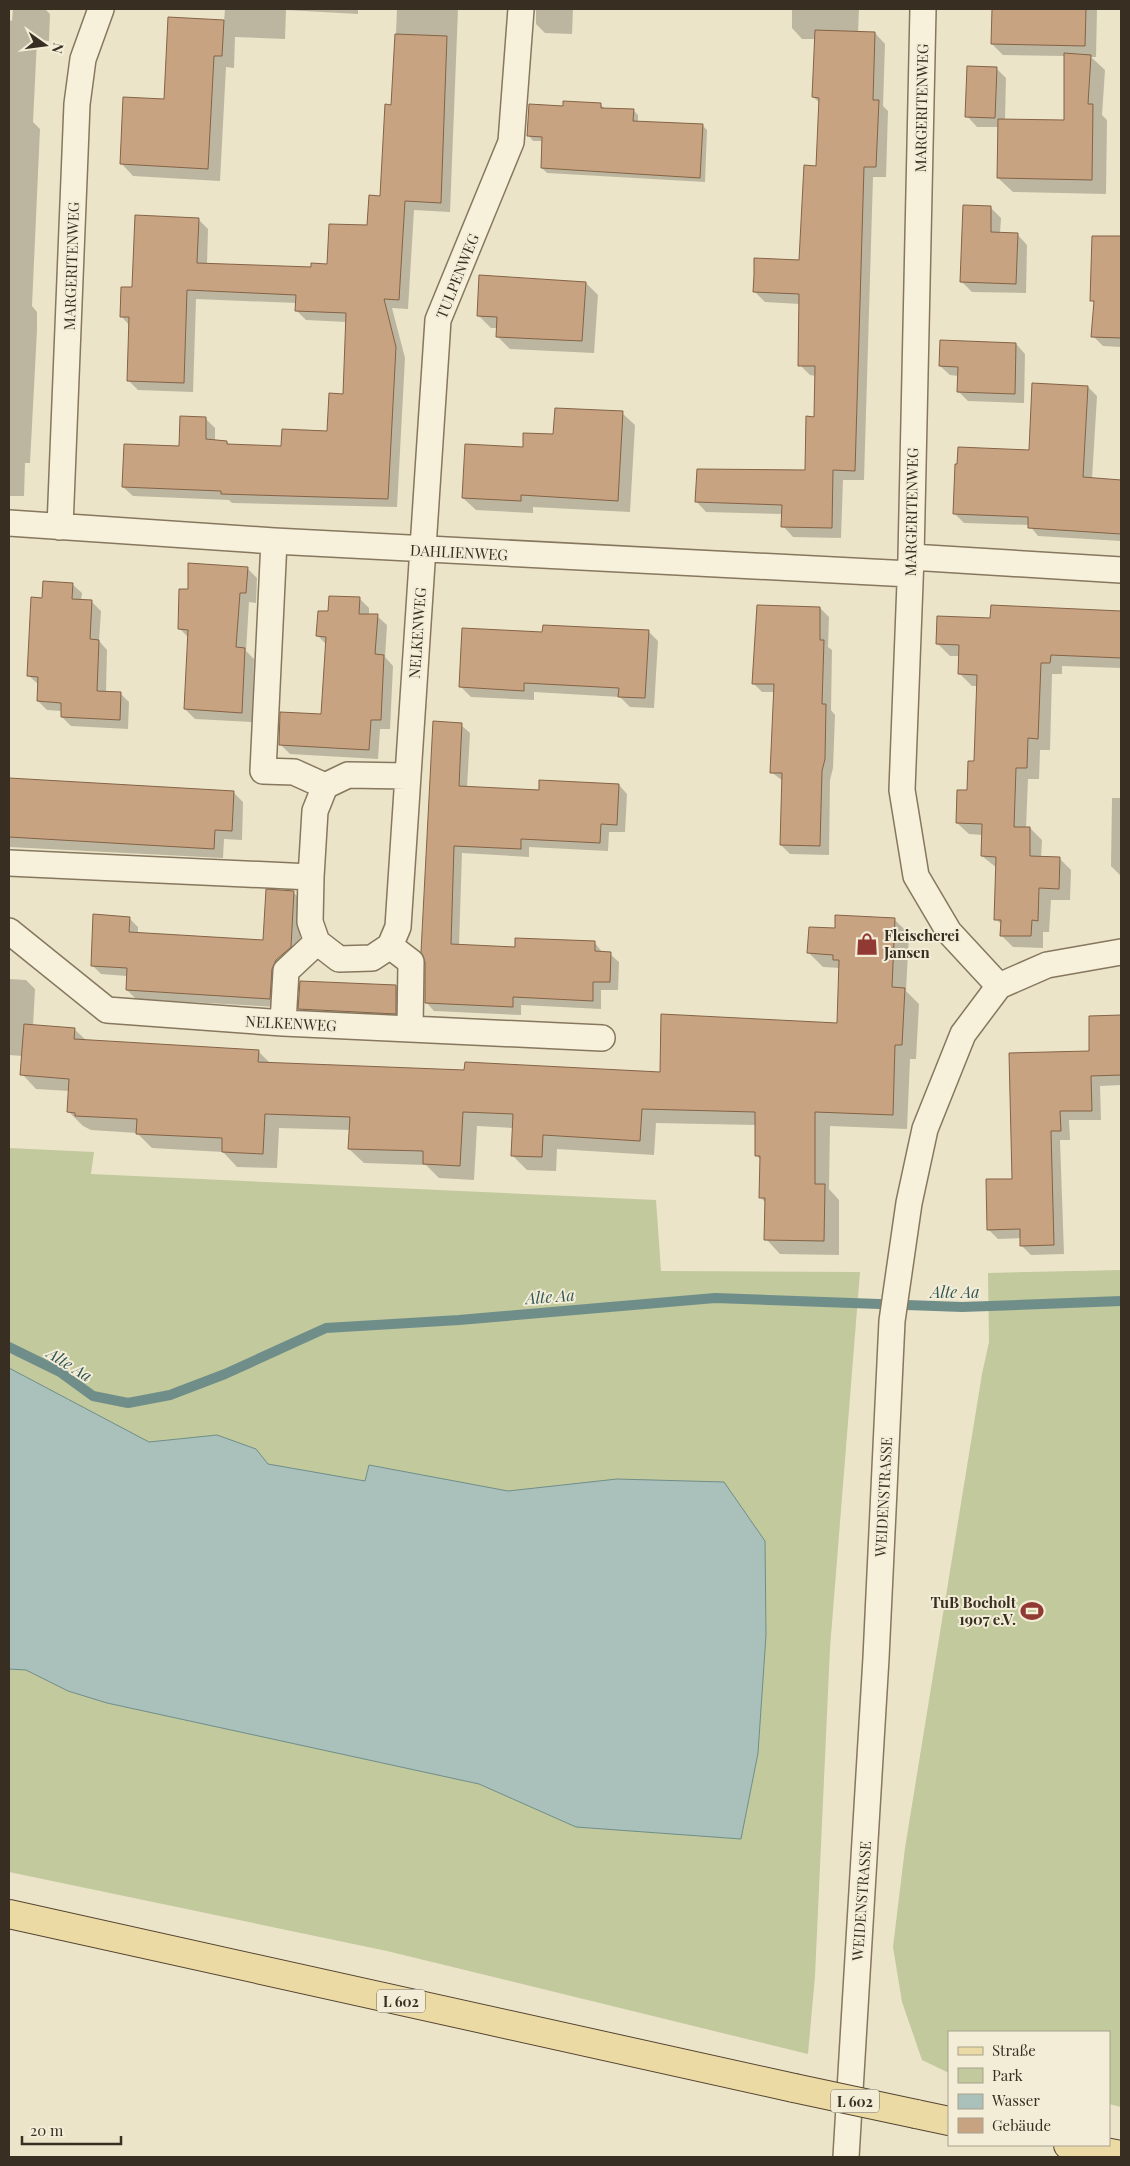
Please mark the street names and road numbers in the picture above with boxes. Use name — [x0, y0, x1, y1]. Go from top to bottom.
street label: MARGERITENWEG — [910, 43, 932, 173]
street label: MARGERITENWEG — [59, 201, 83, 331]
street label: TULPENWEG — [431, 230, 483, 322]
street label: MARGERITENWEG — [900, 447, 922, 577]
street label: DAHLIENWEG — [410, 539, 509, 565]
street label: NELKENWEG — [404, 586, 430, 679]
street label: NELKENWEG — [245, 1011, 338, 1035]
street label: WEIDENSTRASSE — [870, 1436, 896, 1559]
street label: WEIDENSTRASSE — [847, 1840, 875, 1963]
road number: L 602 — [377, 1990, 425, 2012]
road number: L 602 — [831, 2090, 879, 2112]

